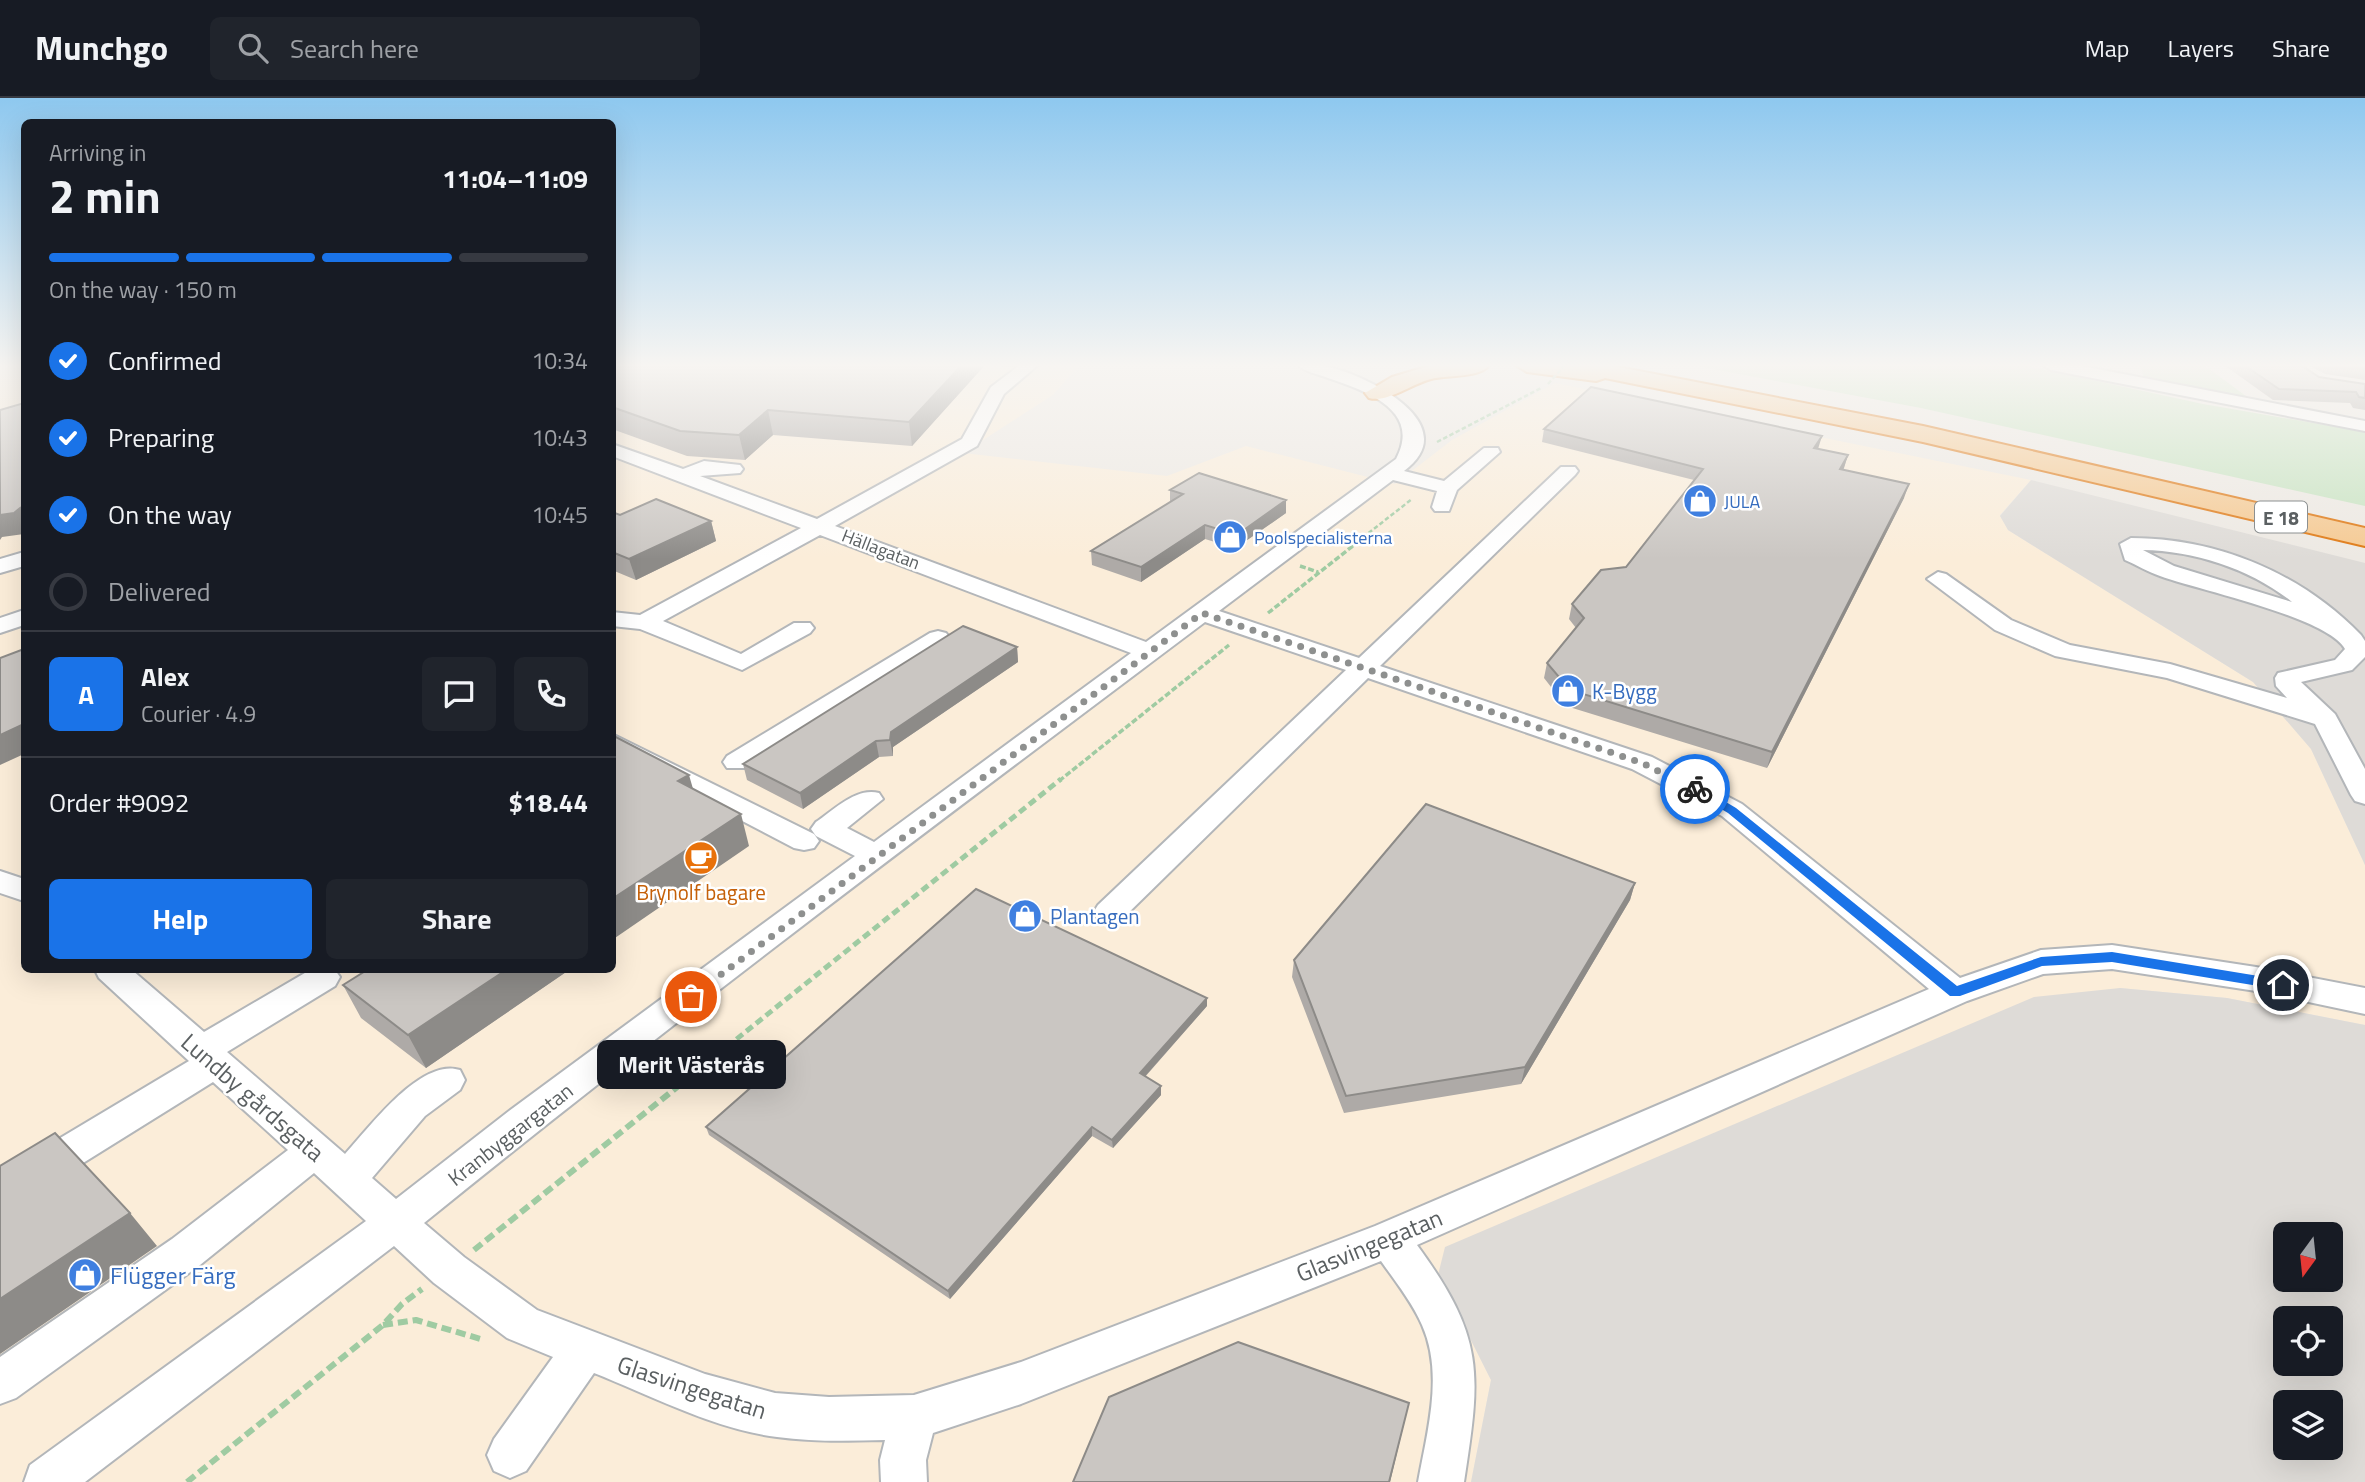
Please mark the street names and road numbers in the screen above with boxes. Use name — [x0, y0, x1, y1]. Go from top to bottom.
road number: E 18 — [2255, 502, 2307, 532]
street label: Hällagatan — [838, 522, 924, 576]
street label: Lundby gårdsgata — [173, 1024, 333, 1170]
street label: Kranbyggargatan — [440, 1075, 580, 1193]
street label: Glasvingegatan — [1290, 1199, 1448, 1291]
street label: Glasvingegatan — [613, 1346, 771, 1428]

